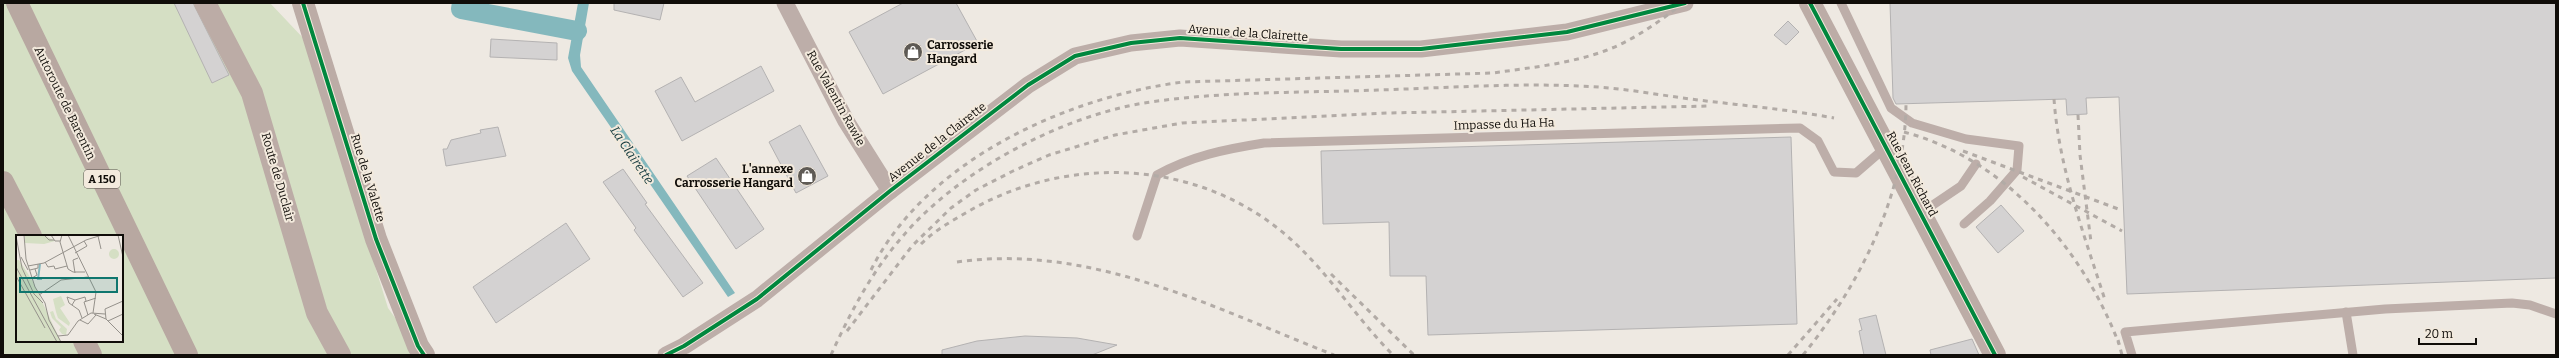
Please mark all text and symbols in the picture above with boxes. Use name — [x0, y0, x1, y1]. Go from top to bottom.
street label: Avenue de la Clairette — [1187, 22, 1309, 44]
place label: Carrosserie Hangard — [927, 38, 994, 66]
shop icon: Carrosserie Hangard — [902, 41, 924, 63]
street label: Autoroute de Barentin — [32, 44, 99, 162]
street label: Rue Valentin Rawle — [804, 48, 868, 148]
street label: Avenue de la Clairette — [885, 99, 989, 185]
street label: Impasse du Ha Ha — [1453, 115, 1555, 133]
water label: La Clairette — [607, 123, 657, 187]
street label: Rue Jean Richard — [1884, 129, 1940, 219]
street label: Route de Duclair — [259, 131, 298, 224]
street label: Rue de la Valette — [348, 132, 388, 224]
place label: L'annexe Carrosserie Hangard — [675, 162, 794, 190]
shop icon: L'annexe Carrosserie Hangard — [796, 165, 818, 187]
road number: A 150 — [84, 170, 120, 188]
inset map — [16, 235, 123, 342]
scale bar — [2419, 320, 2476, 346]
text: 20 m — [2425, 327, 2454, 341]

